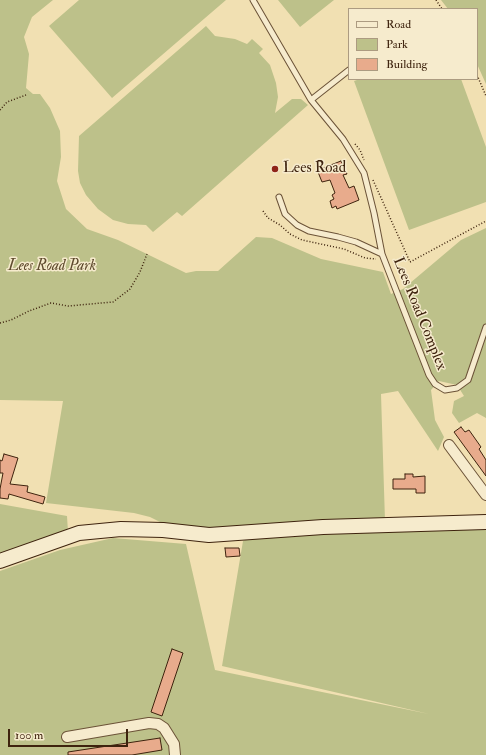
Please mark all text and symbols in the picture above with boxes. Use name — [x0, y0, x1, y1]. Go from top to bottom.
legend — [348, 8, 478, 80]
text: Road — [386, 17, 411, 32]
text: Park — [386, 37, 408, 52]
text: Building — [386, 57, 427, 72]
place label: Lees Road — [283, 160, 346, 178]
marker: Lees Road — [270, 164, 280, 174]
street label: Lees Road Complex — [388, 255, 450, 373]
park label: Lees Road Park — [8, 258, 96, 276]
scale bar — [10, 721, 130, 747]
text: 100 m — [15, 728, 43, 743]

